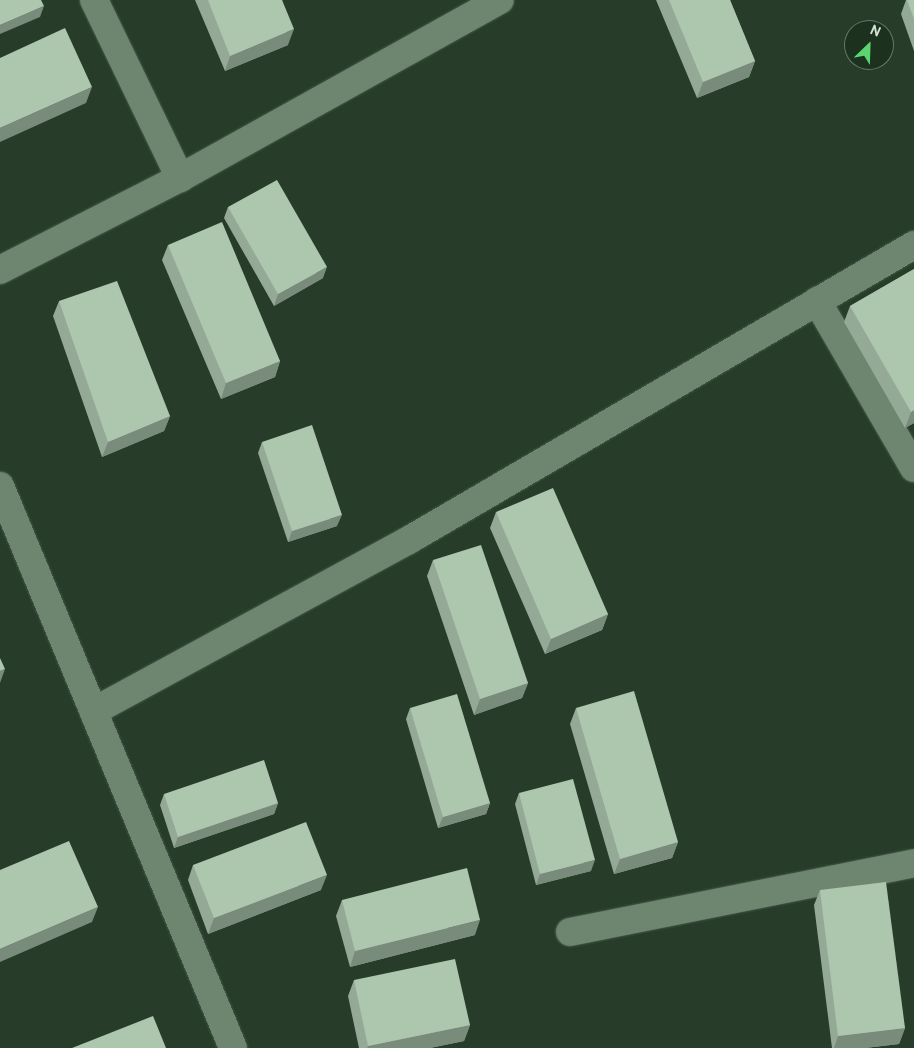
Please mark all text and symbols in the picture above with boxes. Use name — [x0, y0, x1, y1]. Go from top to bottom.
north arrow — [844, 20, 894, 70]
text: N — [867, 22, 883, 42]

